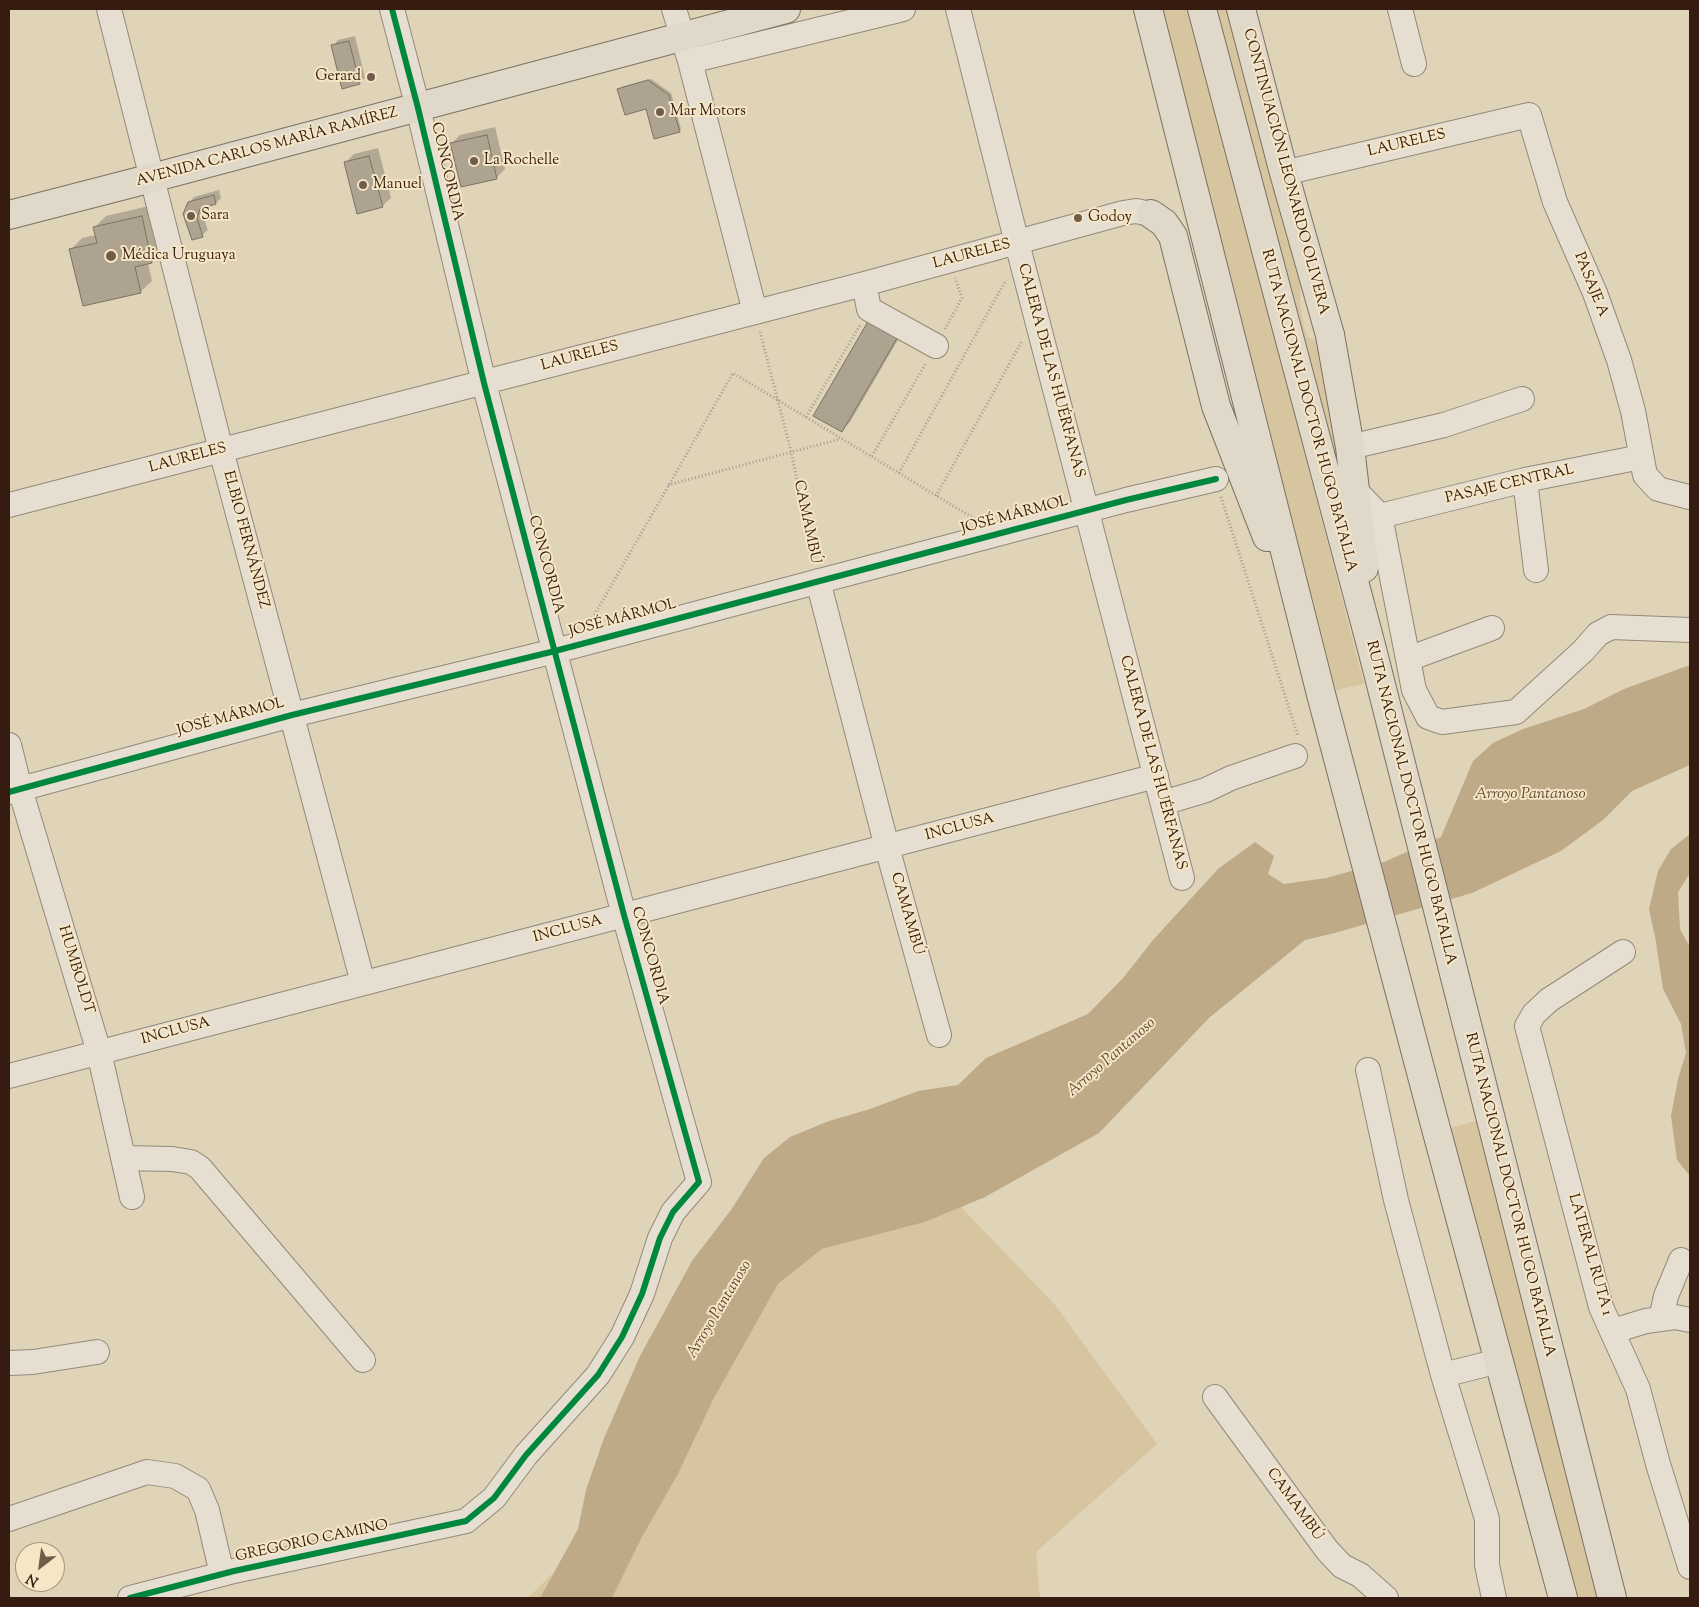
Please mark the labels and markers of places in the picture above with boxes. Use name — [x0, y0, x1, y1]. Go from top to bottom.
place label: Gerard — [315, 68, 361, 86]
marker: Gerard — [365, 71, 377, 83]
place label: Mar Motors — [670, 103, 746, 121]
marker: Mar Motors — [654, 106, 666, 118]
place label: La Rochelle — [484, 152, 559, 170]
marker: La Rochelle — [468, 155, 480, 167]
place label: Manuel — [373, 176, 422, 194]
marker: Manuel — [357, 179, 369, 191]
place label: Sara — [201, 207, 229, 225]
place label: Godoy — [1088, 209, 1132, 227]
marker: Sara — [185, 210, 197, 222]
marker: Godoy — [1072, 212, 1084, 224]
place label: Médica Uruguaya — [122, 247, 236, 265]
marker: Médica Uruguaya — [104, 249, 118, 263]

